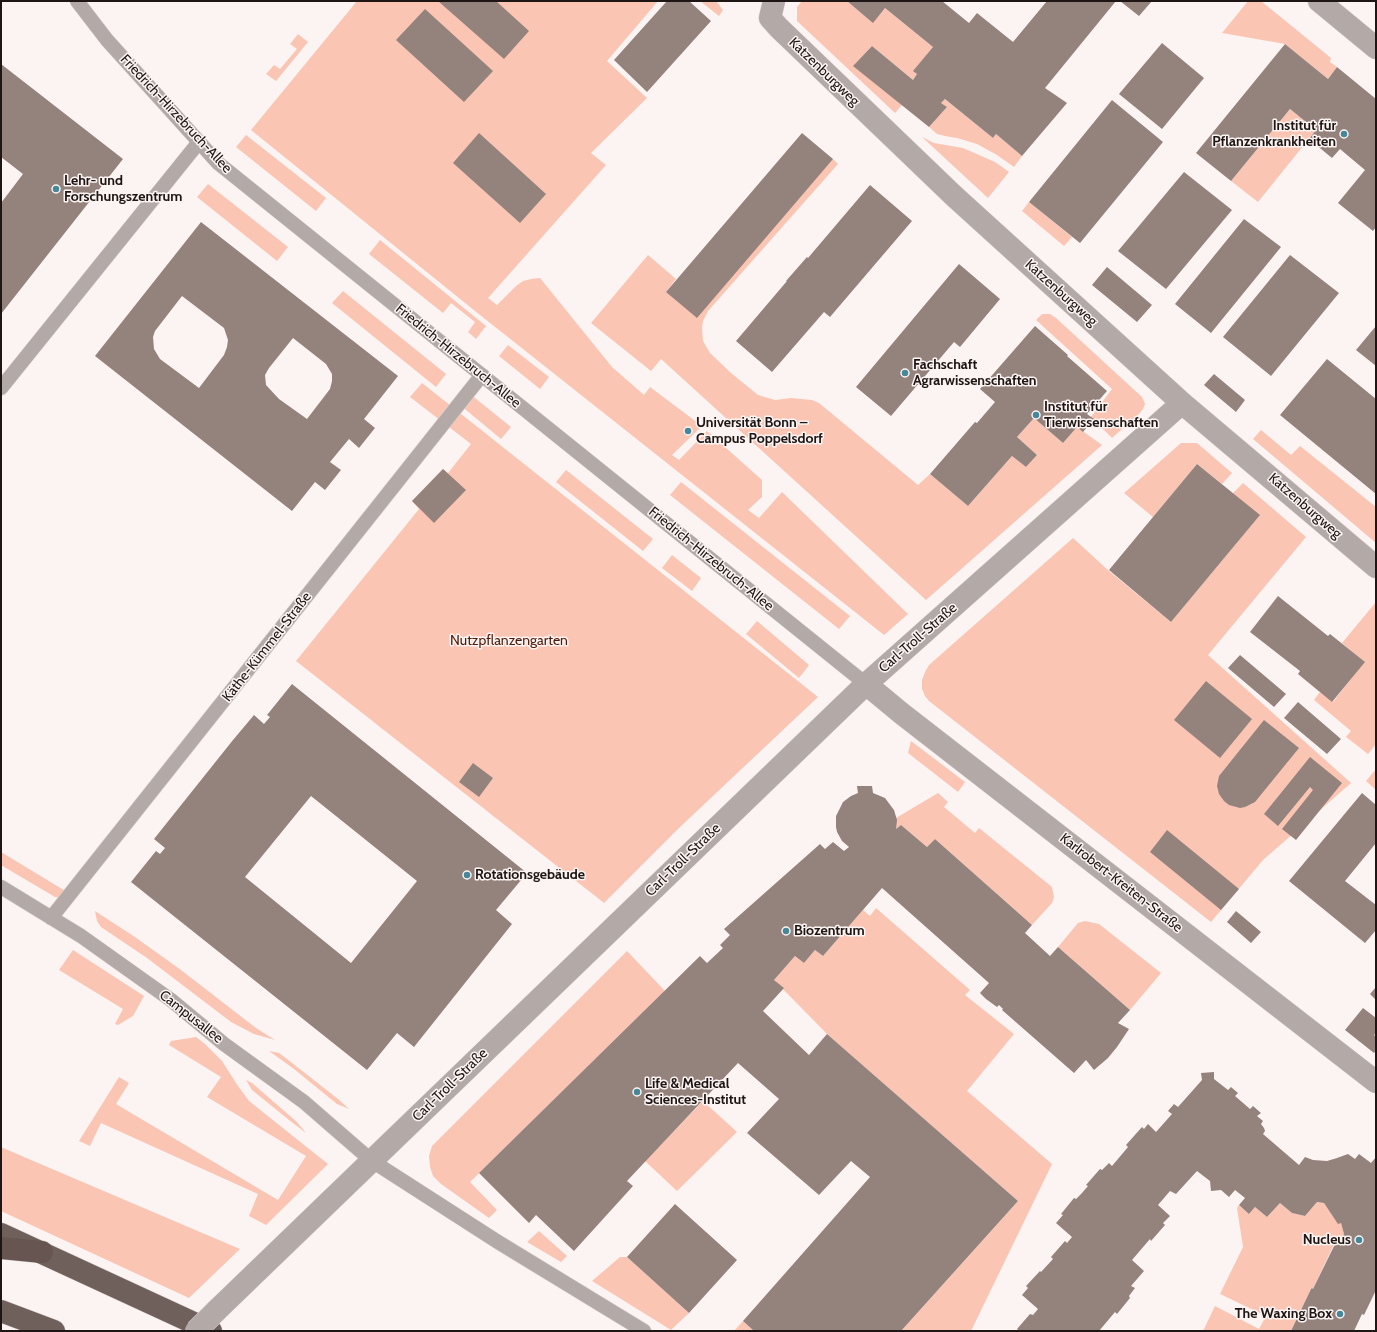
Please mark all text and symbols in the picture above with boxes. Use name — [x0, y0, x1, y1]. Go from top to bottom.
street label: Katzenburgweg — [785, 34, 863, 110]
street label: Friedrich-Hirzebruch-Allee — [117, 51, 235, 177]
place label: Institut für Pflanzenkrankheiten — [1212, 118, 1336, 150]
marker: Institut für Pflanzenkrankheiten — [1339, 129, 1349, 139]
place label: Lehr- und Forschungszentrum — [64, 173, 182, 206]
marker: Lehr- und Forschungszentrum — [51, 184, 61, 194]
street label: Katzenburgweg — [1021, 256, 1101, 330]
street label: Friedrich-Hirzebruch-Allee — [392, 300, 524, 412]
place label: Fachschaft Agrarwissenschaften — [913, 357, 1036, 390]
marker: Fachschaft Agrarwissenschaften — [900, 368, 910, 378]
place label: Institut für Tierwissenschaften — [1044, 399, 1159, 432]
marker: Institut für Tierwissenschaften — [1031, 410, 1041, 420]
place label: Universität Bonn – Campus Poppelsdorf — [696, 415, 823, 448]
marker: Universität Bonn – Campus Poppelsdorf — [683, 426, 693, 436]
street label: Katzenburgweg — [1265, 470, 1345, 542]
street label: Friedrich-Hirzebruch-Allee — [645, 503, 777, 615]
street label: Käthe-Kümmel-Straße — [219, 589, 315, 705]
street label: Carl-Troll-Straße — [876, 600, 960, 676]
park label: Nutzpflanzengarten — [450, 633, 568, 649]
street label: Carl-Troll-Straße — [642, 820, 724, 900]
street label: Karlrobert-Kreiten-Straße — [1056, 830, 1186, 936]
place label: Rotationsgebäude — [475, 867, 585, 883]
marker: Rotationsgebäude — [462, 870, 472, 880]
place label: Biozentrum — [794, 923, 865, 939]
marker: Biozentrum — [781, 926, 791, 936]
street label: Campusallee — [156, 987, 226, 1047]
street label: Carl-Troll-Straße — [409, 1045, 491, 1125]
place label: Life & Medical Sciences-Institut — [645, 1076, 746, 1108]
marker: Life & Medical Sciences-Institut — [632, 1087, 642, 1097]
place label: Nucleus — [1303, 1232, 1351, 1248]
marker: Nucleus — [1354, 1235, 1364, 1245]
place label: The Waxing Box — [1235, 1306, 1332, 1322]
marker: The Waxing Box — [1335, 1309, 1345, 1319]

